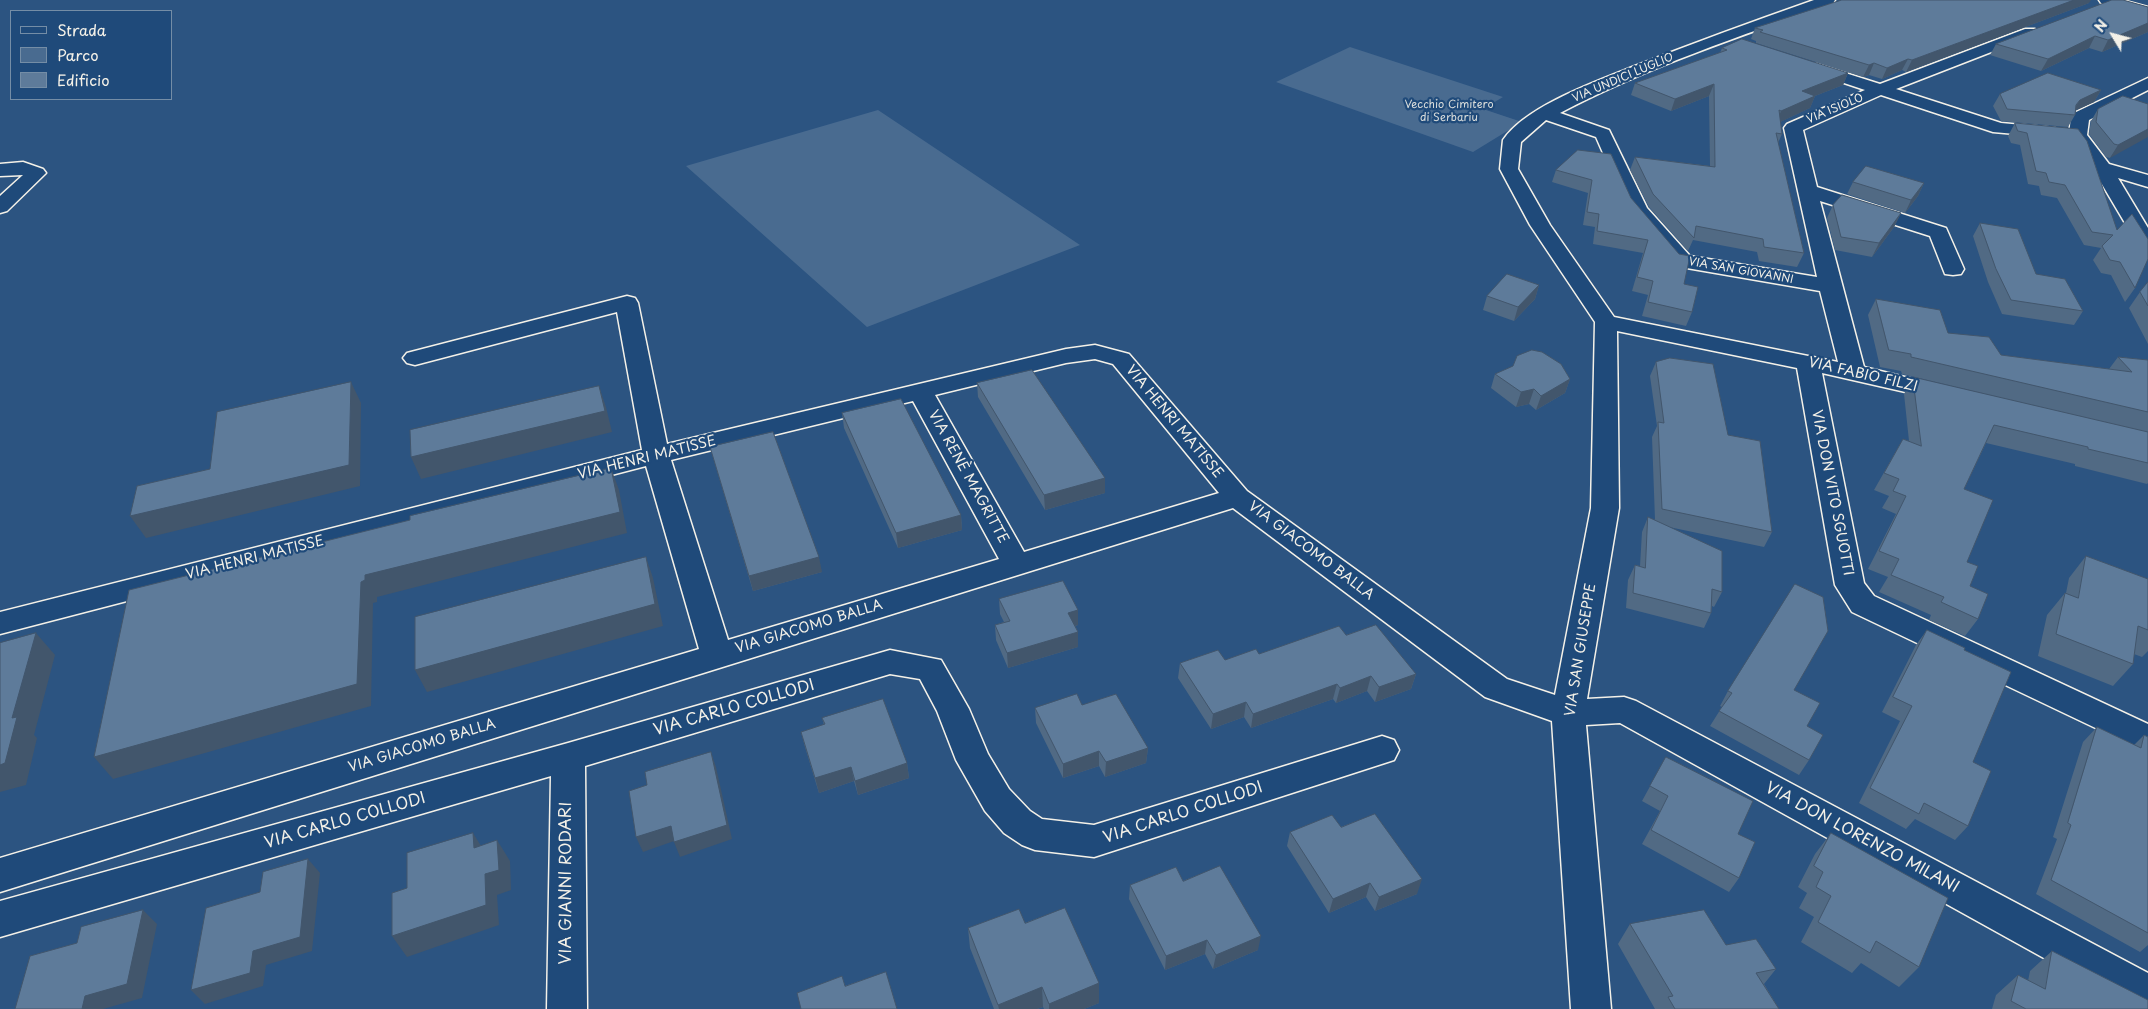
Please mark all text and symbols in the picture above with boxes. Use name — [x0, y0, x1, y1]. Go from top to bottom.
legend — [10, 10, 172, 100]
north arrow — [2088, 10, 2138, 60]
text: N — [2089, 15, 2112, 36]
text: Strada — [57, 18, 106, 41]
text: Parco — [57, 43, 99, 66]
street label: VIA UNDICI LUGLIO — [1570, 51, 1676, 105]
text: Edificio — [57, 68, 110, 91]
street label: VIA ISIOLO — [1805, 91, 1865, 127]
park label: Vecchio Cimitero di Serbariu — [1404, 98, 1494, 124]
street label: VIA SAN GIOVANNI — [1688, 255, 1794, 287]
street label: VIA FABIO FILZI — [1807, 354, 1919, 396]
street label: VIA HENRI MATISSE — [1122, 362, 1226, 482]
street label: VIA RENÈ MAGRITTE — [924, 408, 1012, 546]
street label: VIA DON VITO SGUOTTI — [1808, 409, 1856, 577]
street label: VIA HENRI MATISSE — [576, 433, 718, 483]
street label: VIA GIACOMO BALLA — [1245, 498, 1377, 604]
street label: VIA HENRI MATISSE — [184, 533, 326, 583]
street label: VIA SAN GIUSEPPE — [1562, 582, 1600, 718]
street label: VIA GIACOMO BALLA — [733, 597, 885, 657]
street label: VIA CARLO COLLODI — [651, 676, 817, 740]
street label: VIA GIACOMO BALLA — [346, 716, 498, 776]
street label: VIA CARLO COLLODI — [1101, 778, 1265, 848]
street label: VIA DON LORENZO MILANI — [1762, 779, 1962, 897]
street label: VIA CARLO COLLODI — [262, 789, 428, 853]
street label: VIA GIANNI RODARI — [557, 802, 577, 964]

